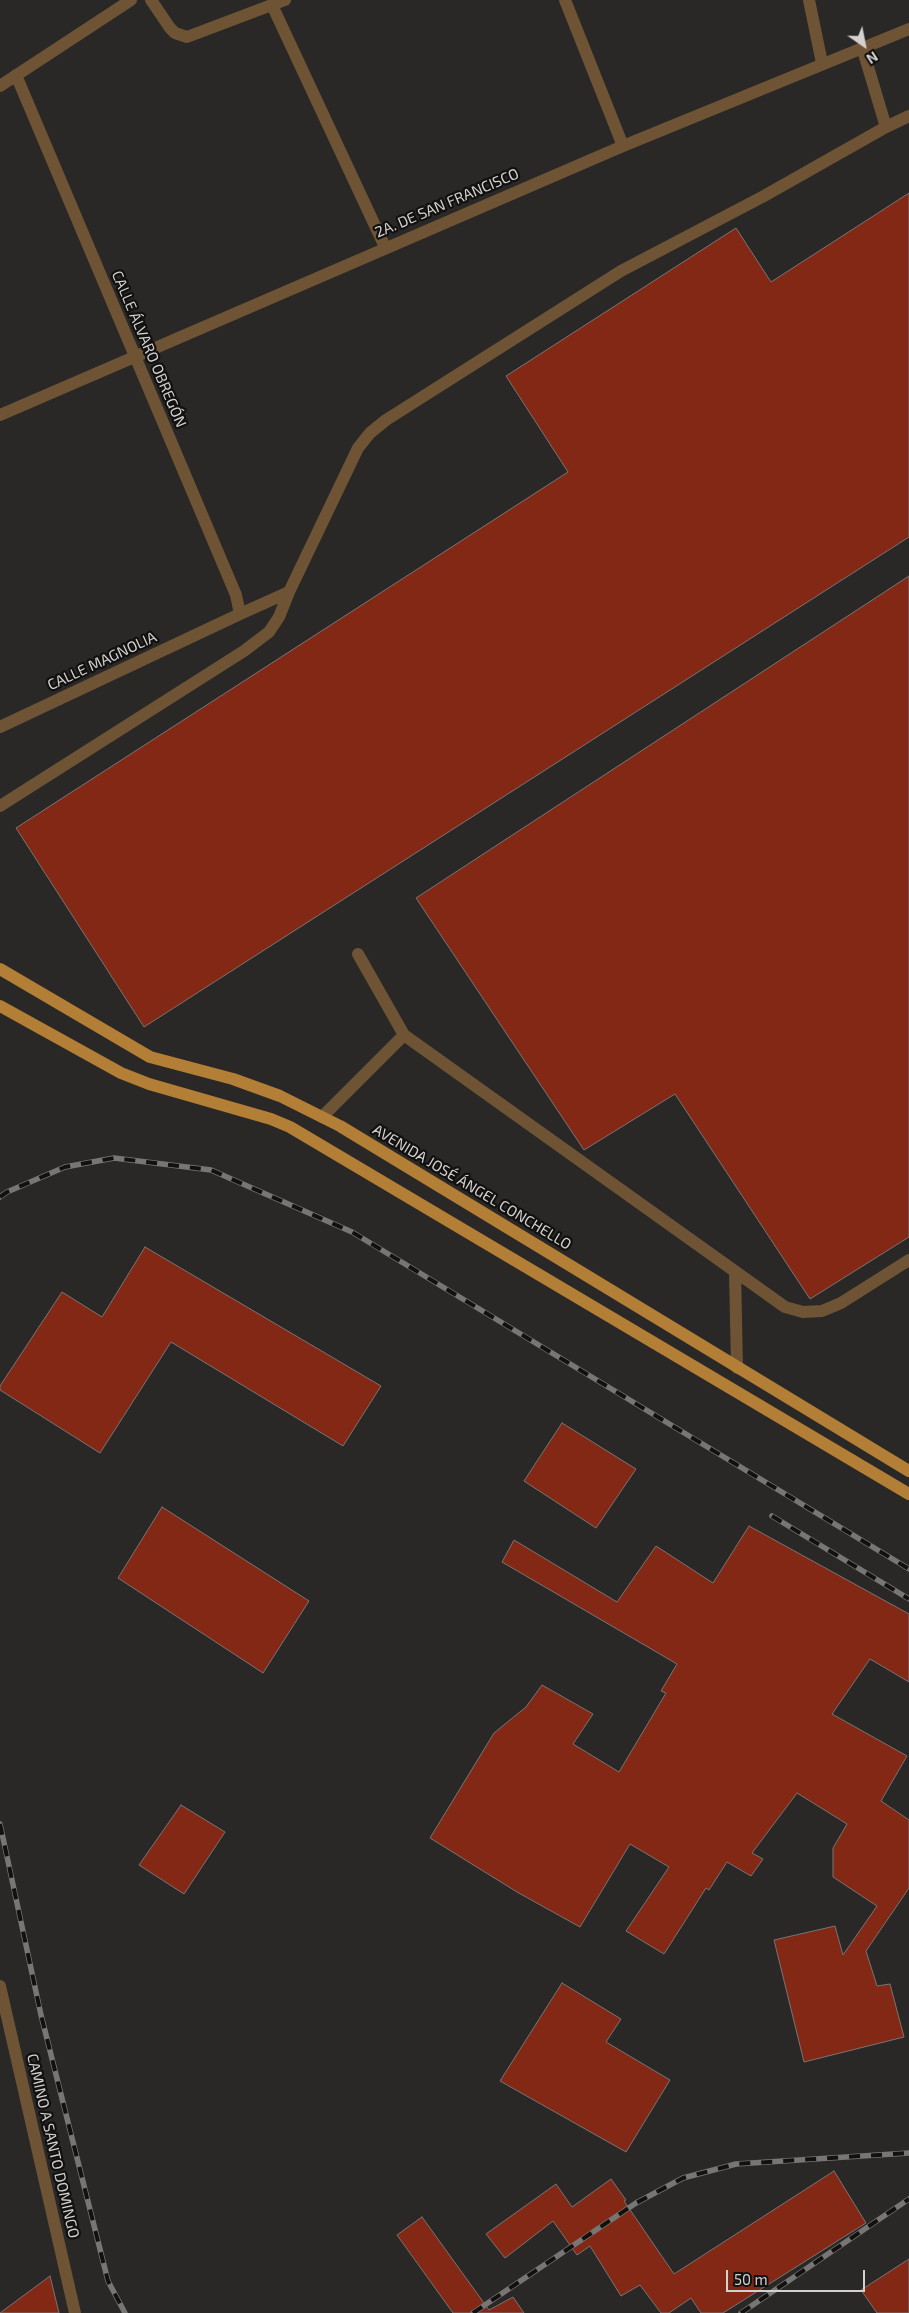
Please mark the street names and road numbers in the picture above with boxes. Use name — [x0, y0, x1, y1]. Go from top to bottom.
street label: 2A. DE SAN FRANCISCO — [372, 165, 522, 241]
street label: CALLE ÁLVARO OBREGÓN — [108, 268, 190, 430]
street label: CALLE MAGNOLIA — [45, 628, 159, 694]
street label: AVENIDA JOSÉ ÁNGEL CONCHELLO — [369, 1120, 575, 1254]
street label: CAMINO A SANTO DOMINGO — [23, 2052, 83, 2240]

